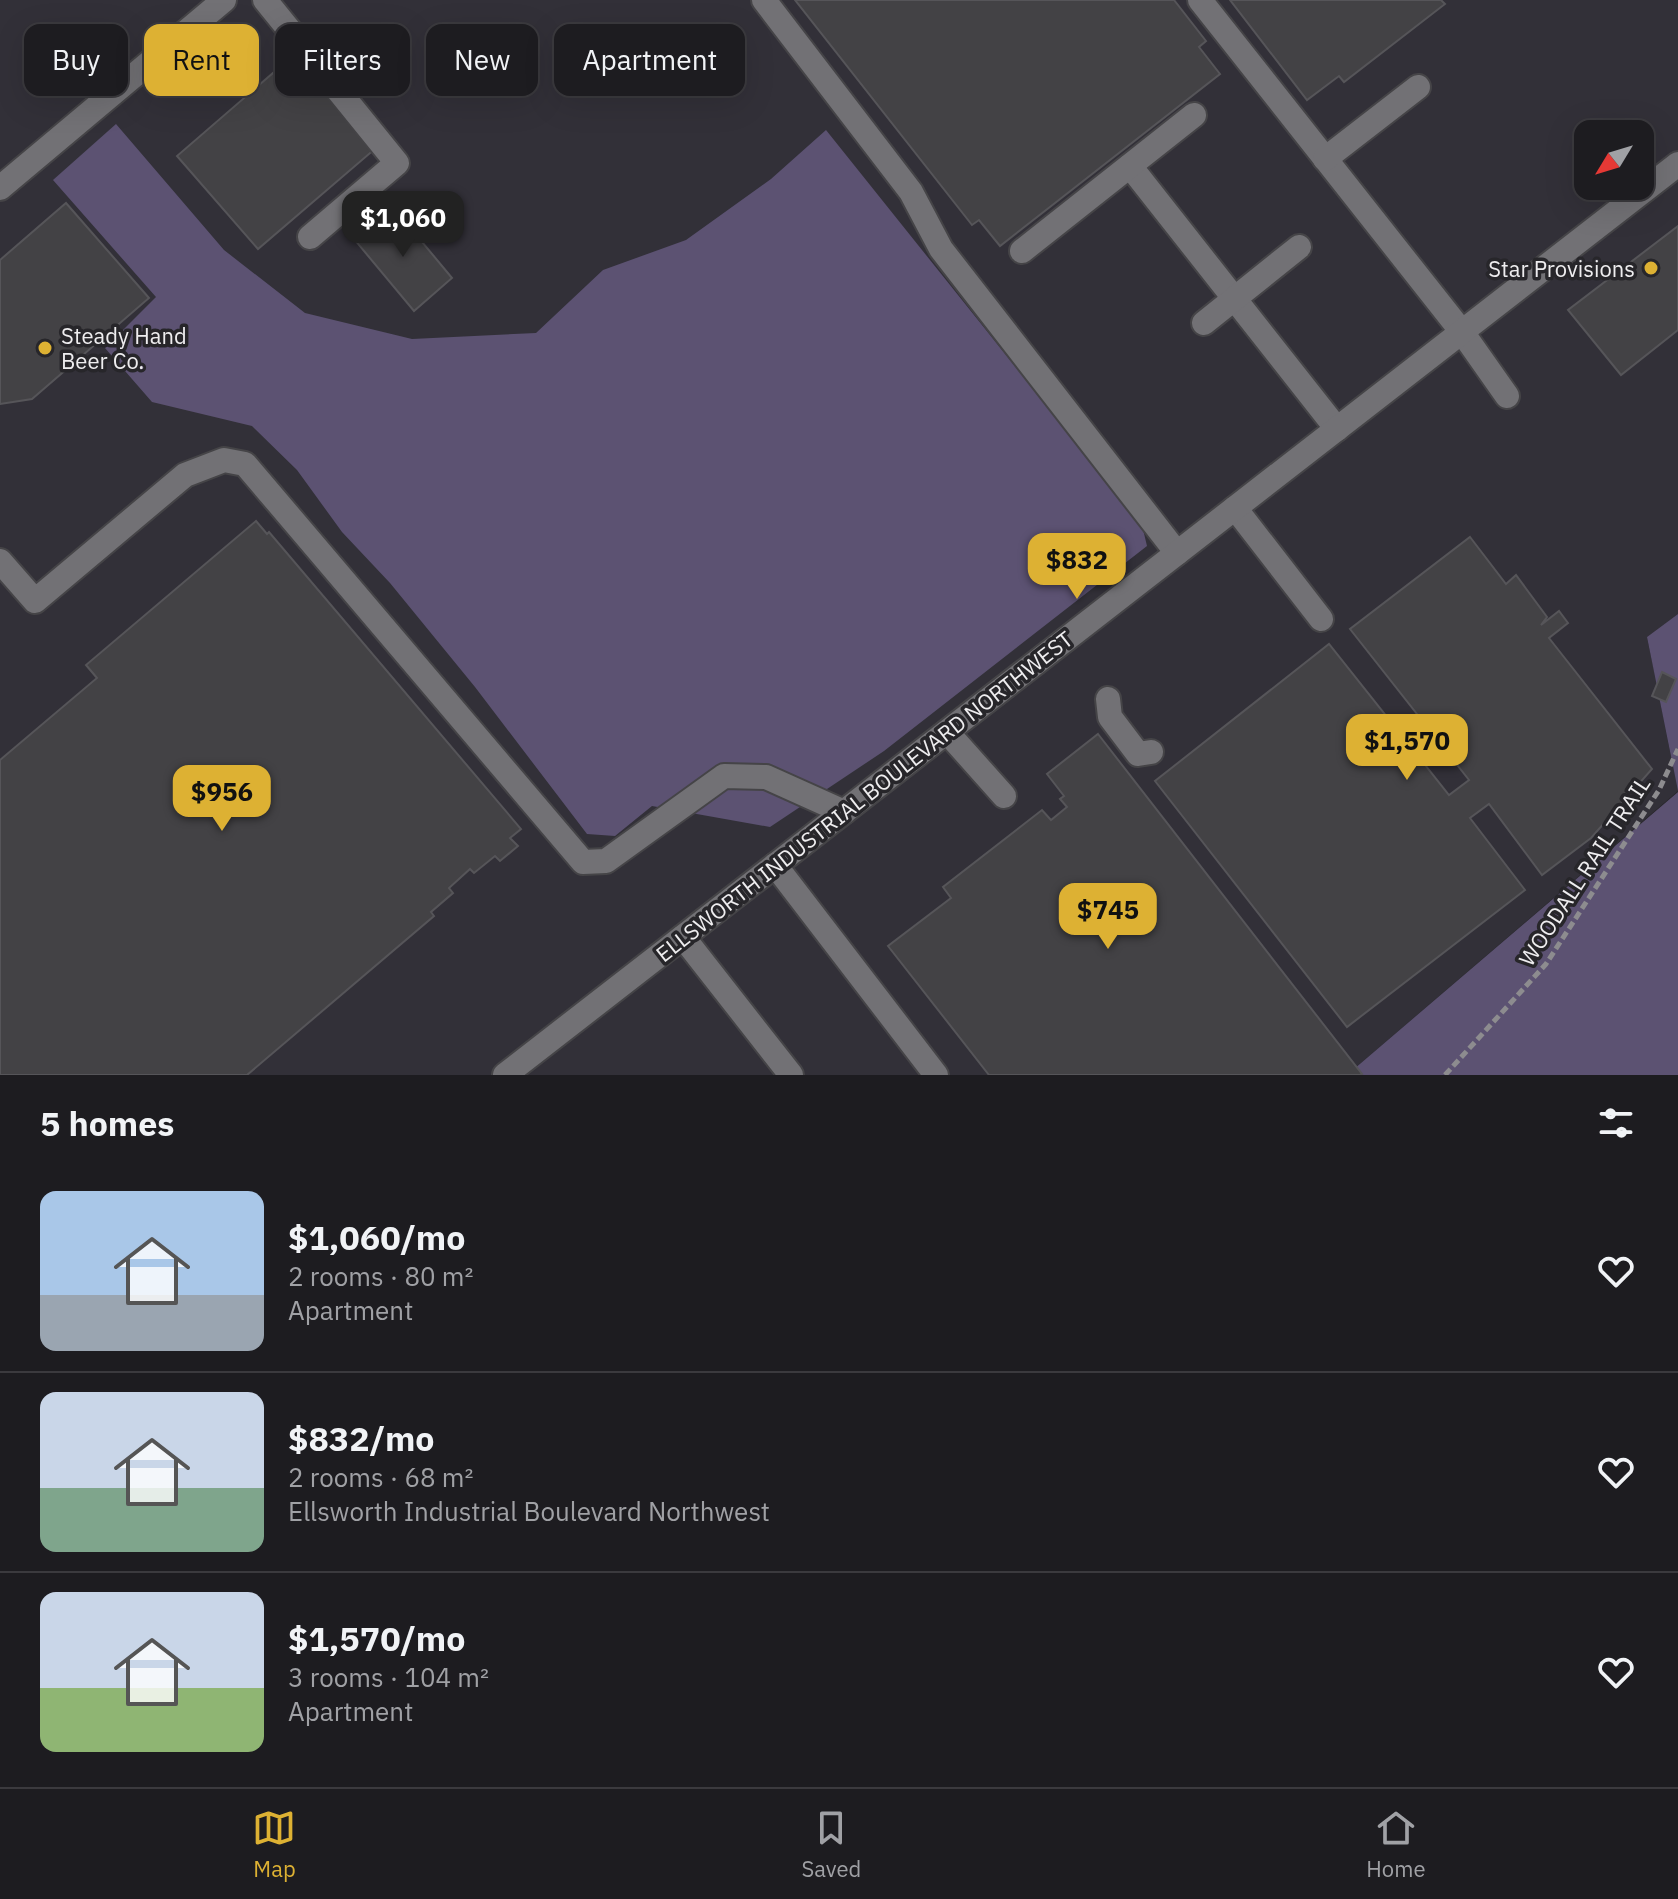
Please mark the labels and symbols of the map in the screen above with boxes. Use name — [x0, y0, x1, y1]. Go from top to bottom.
north arrow — [1574, 120, 1654, 200]
pin: $1,060 — [338, 191, 468, 259]
place label: Star Provisions — [1488, 254, 1635, 283]
marker: Star Provisions — [1642, 259, 1660, 277]
place label: Steady Hand Beer Co. — [61, 321, 187, 375]
marker: Steady Hand Beer Co. — [36, 339, 54, 357]
pin: $832 — [1030, 533, 1124, 601]
street label: ELLSWORTH INDUSTRIAL BOULEVARD NORTHWEST — [650, 624, 1079, 968]
pin: $1,570 — [1342, 714, 1472, 782]
pin: $956 — [175, 765, 269, 833]
street label: WOODALL RAIL TRAIL — [1512, 771, 1656, 971]
pin: $745 — [1061, 883, 1155, 951]

